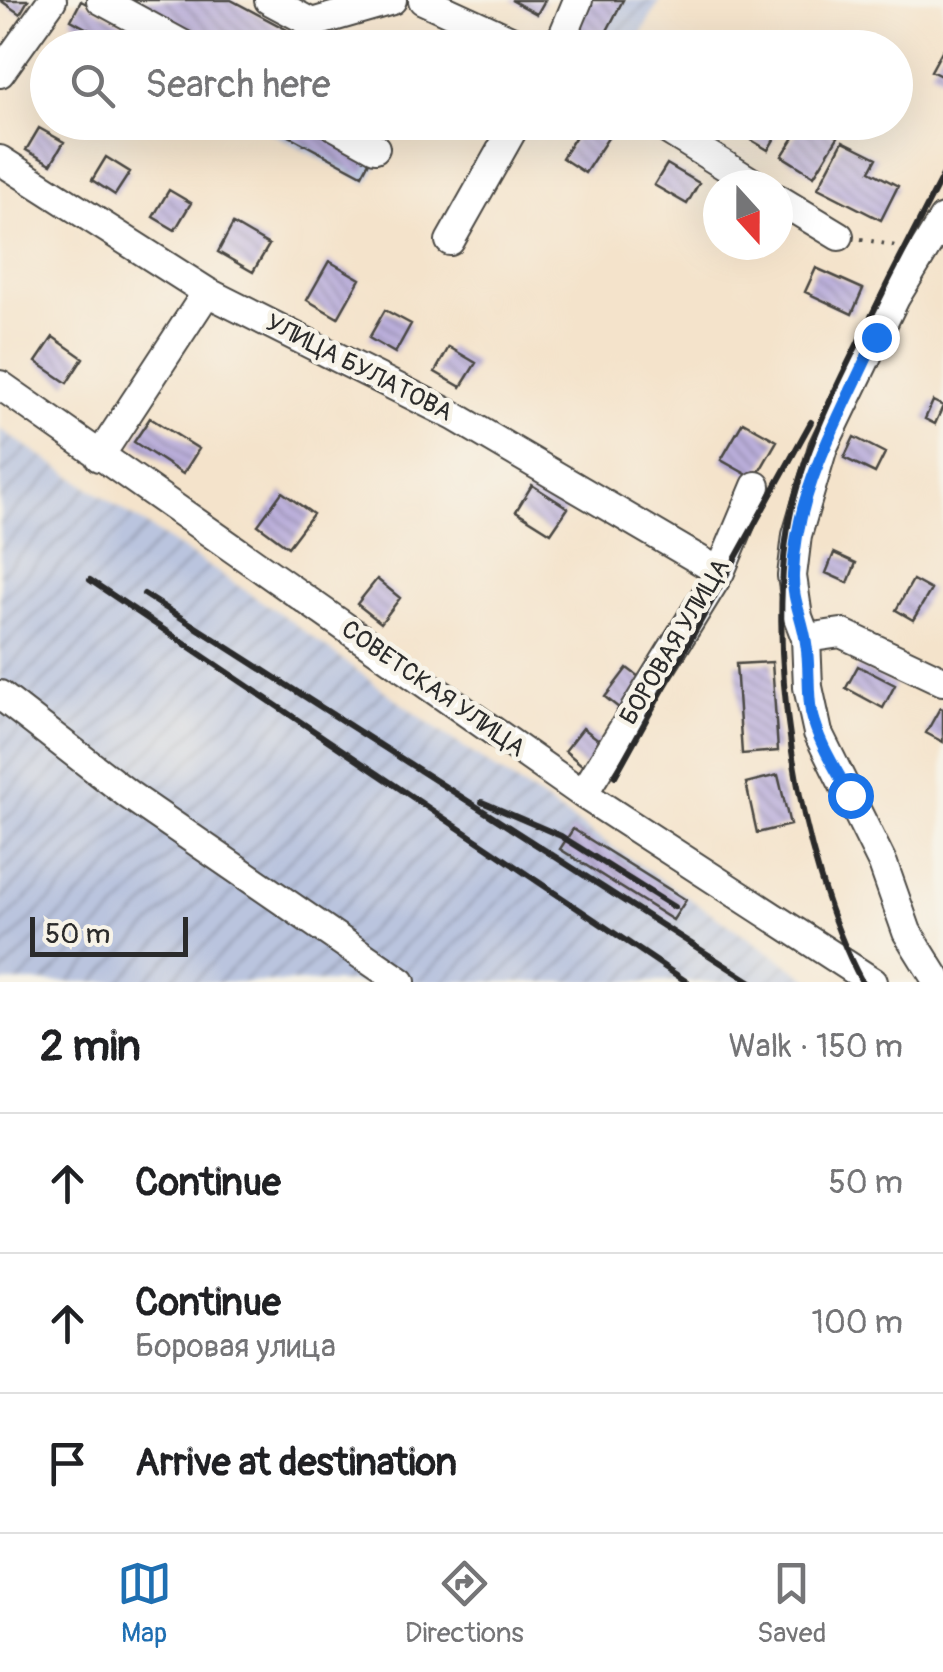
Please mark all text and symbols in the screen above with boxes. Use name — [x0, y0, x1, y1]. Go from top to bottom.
search box — [30, 30, 913, 140]
icon: search — [65, 58, 120, 113]
text: Search here — [145, 61, 331, 109]
north arrow — [703, 170, 793, 260]
street label: УЛИЦА БУЛАТОВА — [260, 307, 458, 429]
route end — [854, 315, 900, 361]
street label: БОРОВАЯ УЛИЦА — [613, 553, 737, 731]
street label: СОВЕТСКАЯ УЛИЦА — [335, 614, 531, 764]
route start — [828, 773, 874, 819]
scale bar — [30, 912, 188, 956]
text: 50 m — [45, 917, 110, 952]
text: 2 min — [40, 1021, 141, 1073]
text: Walk · 150 m — [729, 1027, 903, 1067]
icon: ahead — [40, 1156, 95, 1211]
text: Continue — [135, 1159, 281, 1207]
text: 50 m — [828, 1163, 903, 1203]
text: Continue — [135, 1279, 281, 1327]
icon: ahead — [40, 1296, 95, 1351]
text: 100 m — [811, 1303, 903, 1343]
text: Боровая улица — [135, 1327, 336, 1367]
icon: arrive — [40, 1436, 95, 1491]
text: Arrive at destination — [135, 1439, 457, 1487]
tab: Map — [117, 1556, 172, 1651]
tab: Directions — [405, 1556, 524, 1651]
tab: Saved — [757, 1556, 826, 1651]

